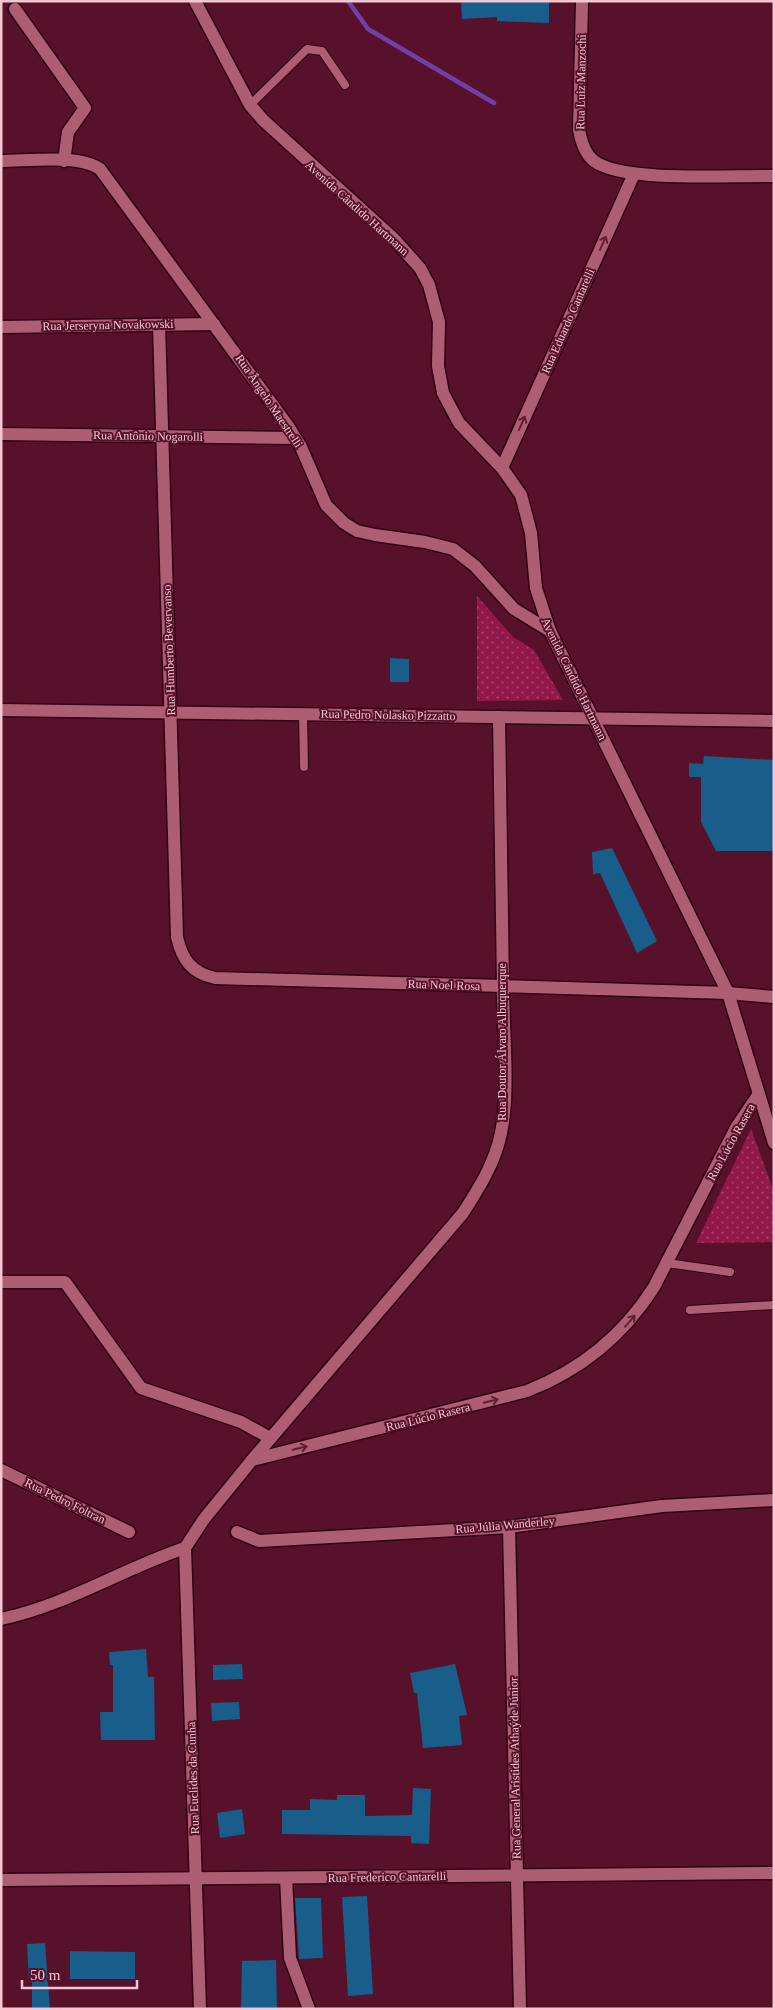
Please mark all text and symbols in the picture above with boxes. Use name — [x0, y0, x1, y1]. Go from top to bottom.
street label: Rua Luiz Manzochi — [573, 34, 589, 130]
street label: Avenida Cândido Hartmann — [302, 158, 412, 258]
one-way arrow — [599, 236, 609, 251]
street label: Rua Eduardo Cantarelli — [539, 266, 598, 376]
street label: Rua Jerseryna Novakowski — [42, 317, 174, 333]
street label: Rua Ângelo Maestrelli — [233, 352, 306, 451]
one-way arrow — [518, 416, 527, 431]
street label: Rua Antônio Nogarolli — [93, 428, 204, 444]
street label: Rua Humberto Bevervanso — [160, 584, 178, 716]
street label: Avenida Cândido Hartmann — [538, 616, 610, 742]
street label: Rua Pedro Nolasko Pizzatto — [320, 707, 456, 723]
street label: Rua Doutor Álvaro Albuquerque — [495, 963, 509, 1121]
street label: Rua Noel Rosa — [407, 977, 481, 993]
street label: Rua Lúcio Rasera — [704, 1100, 758, 1183]
one-way arrow — [624, 1315, 636, 1328]
one-way arrow — [483, 1396, 499, 1405]
street label: Rua Lúcio Rasera — [385, 1400, 472, 1434]
one-way arrow — [291, 1443, 307, 1452]
street label: Rua Pedro Foltran — [22, 1475, 108, 1527]
street label: Rua Júlia Wanderley — [455, 1514, 555, 1536]
street label: Rua General Aristides Athaýde Júnior — [506, 1677, 524, 1859]
street label: Rua Euclides da Cunha — [184, 1721, 202, 1834]
street label: Rua Frederico Cantarelli — [328, 1869, 447, 1885]
scale bar — [22, 1958, 138, 1990]
text: 50 m — [30, 1967, 61, 1983]

